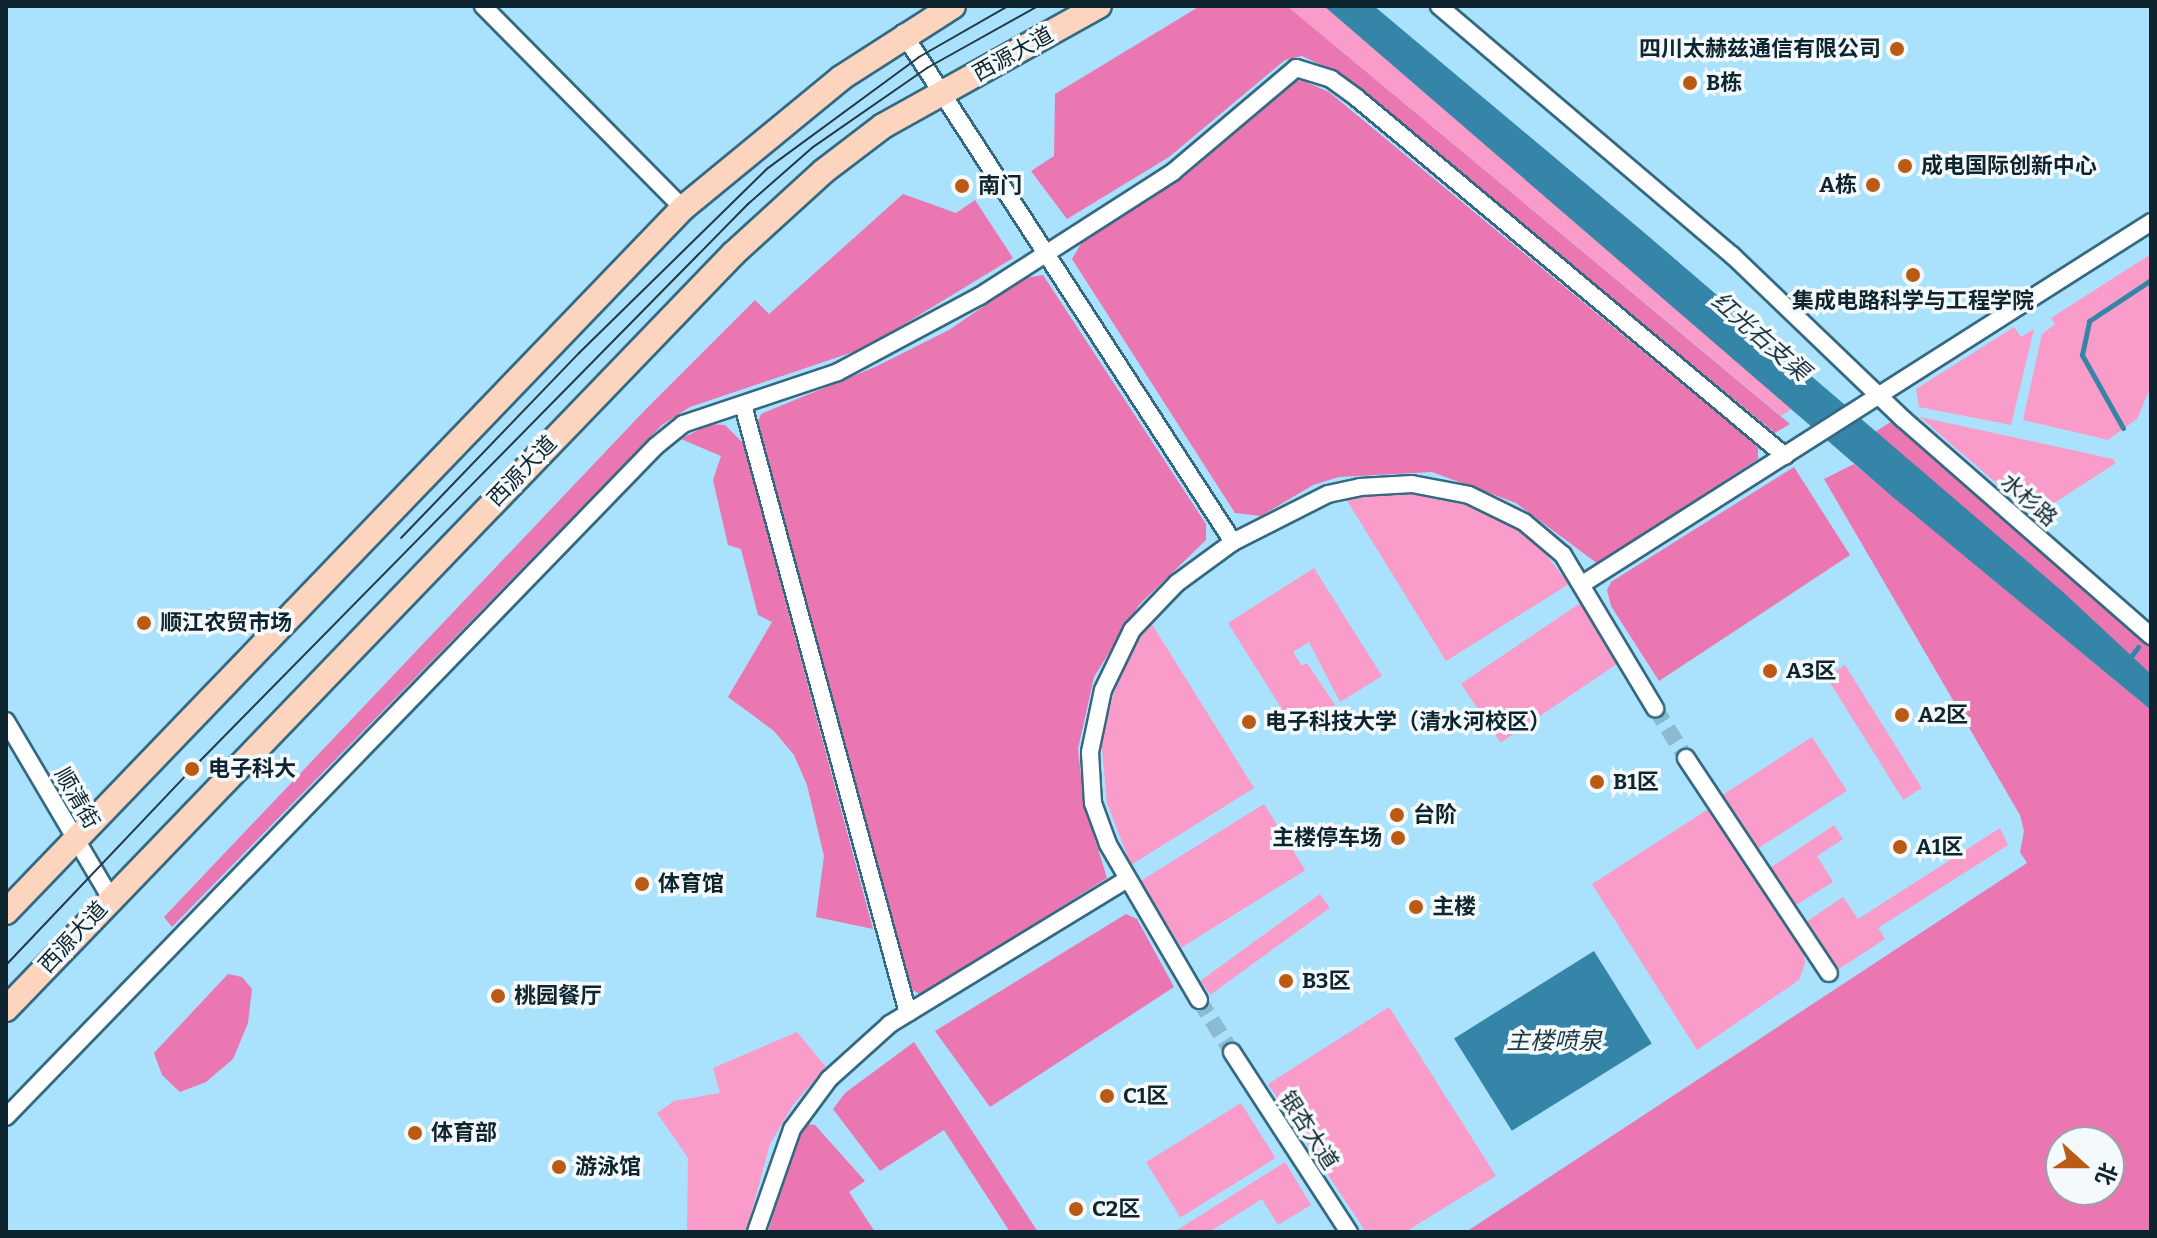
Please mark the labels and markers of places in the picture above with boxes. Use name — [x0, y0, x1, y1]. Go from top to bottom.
place label: 四川太赫兹通信有限公司 — [1639, 36, 1881, 62]
marker: 四川太赫兹通信有限公司 — [1888, 40, 1906, 58]
place label: B栋 — [1706, 70, 1742, 96]
marker: B栋 — [1681, 74, 1699, 92]
place label: 成电国际创新中心 — [1921, 153, 2097, 179]
marker: 成电国际创新中心 — [1896, 157, 1914, 175]
place label: A栋 — [1819, 172, 1857, 198]
place label: 南门 — [978, 173, 1022, 199]
marker: A栋 — [1864, 176, 1882, 194]
marker: 南门 — [953, 177, 971, 195]
marker: 集成电路科学与工程学院 — [1904, 266, 1922, 284]
place label: 集成电路科学与工程学院 — [1792, 288, 2034, 314]
place label: 顺江农贸市场 — [160, 610, 292, 636]
marker: 顺江农贸市场 — [135, 614, 153, 632]
place label: A3区 — [1786, 658, 1836, 684]
marker: A3区 — [1761, 662, 1779, 680]
place label: A2区 — [1918, 702, 1968, 728]
marker: A2区 — [1893, 706, 1911, 724]
place label: 电子科技大学（清水河校区） — [1265, 709, 1551, 735]
marker: 电子科技大学（清水河校区） — [1240, 713, 1258, 731]
place label: 电子科大 — [208, 756, 296, 782]
marker: 电子科大 — [183, 760, 201, 778]
place label: B1区 — [1613, 769, 1659, 795]
marker: B1区 — [1588, 773, 1606, 791]
place label: 台阶 — [1413, 802, 1457, 828]
marker: 台阶 — [1388, 806, 1406, 824]
place label: 主楼停车场 — [1272, 825, 1382, 851]
marker: 主楼停车场 — [1389, 829, 1407, 847]
place label: A1区 — [1916, 834, 1963, 860]
marker: A1区 — [1891, 838, 1909, 856]
place label: 体育馆 — [658, 871, 724, 897]
marker: 体育馆 — [633, 875, 651, 893]
place label: 主楼 — [1432, 894, 1476, 920]
marker: 主楼 — [1407, 898, 1425, 916]
place label: B3区 — [1302, 968, 1351, 994]
marker: B3区 — [1277, 972, 1295, 990]
place label: 桃园餐厅 — [514, 983, 602, 1009]
marker: 桃园餐厅 — [489, 987, 507, 1005]
place label: C1区 — [1123, 1083, 1168, 1109]
marker: C1区 — [1098, 1087, 1116, 1105]
place label: 体育部 — [431, 1120, 497, 1146]
marker: 体育部 — [406, 1124, 424, 1142]
place label: 游泳馆 — [575, 1154, 641, 1180]
marker: 游泳馆 — [550, 1158, 568, 1176]
place label: C2区 — [1092, 1196, 1140, 1222]
marker: C2区 — [1067, 1200, 1085, 1218]

